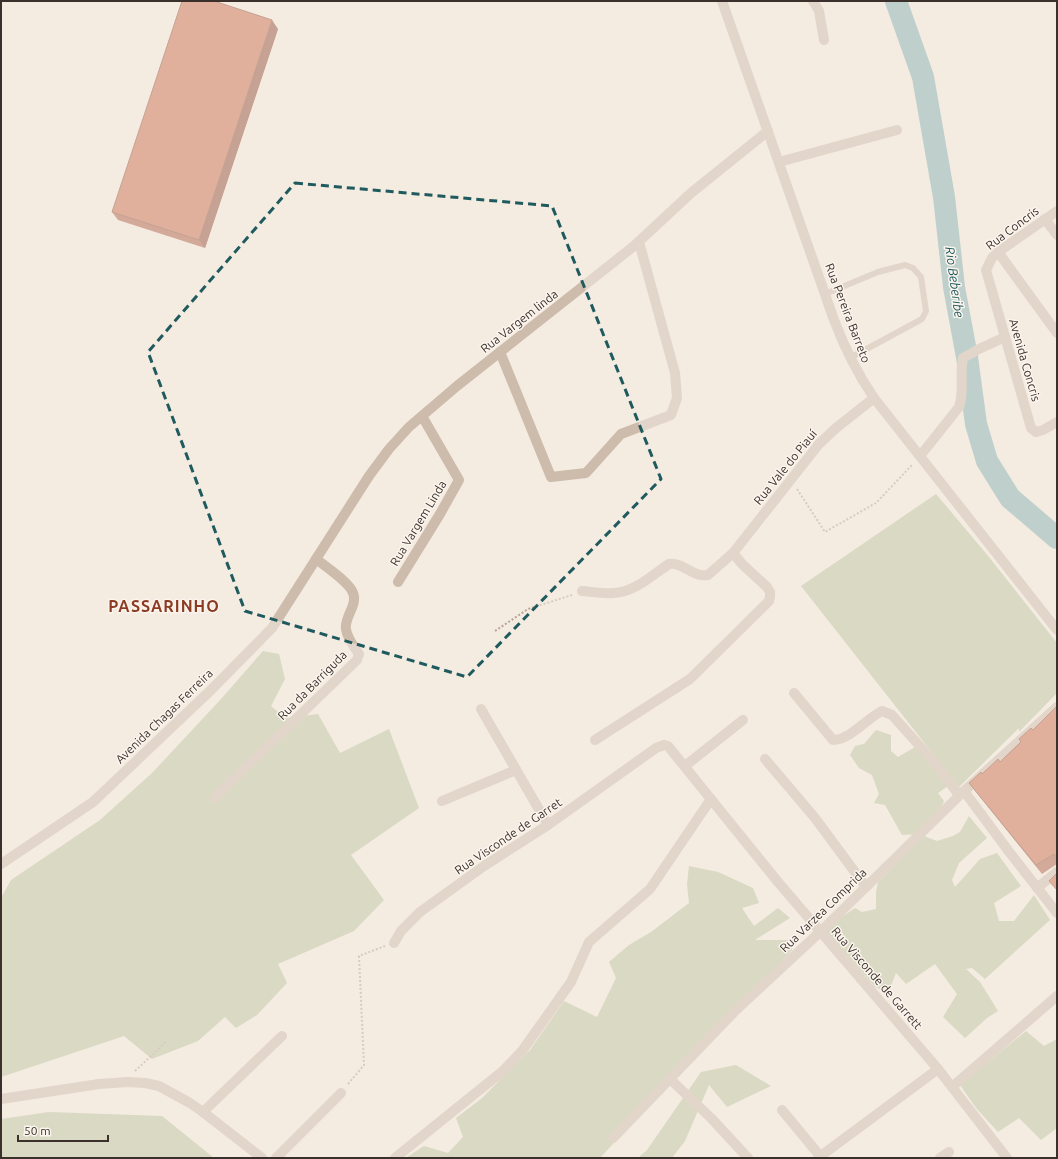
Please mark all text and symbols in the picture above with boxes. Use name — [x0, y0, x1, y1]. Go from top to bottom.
street label: Rua Concris — [983, 204, 1041, 252]
water label: Rio Beberibe — [943, 246, 967, 319]
street label: Rua Pereira Barreto — [823, 261, 873, 365]
street label: Rua Vargem linda — [478, 287, 560, 355]
street label: Avenida Concris — [1007, 317, 1043, 403]
street label: Rua Vale do Piauí — [751, 426, 820, 507]
street label: Rua Vargem Linda — [387, 478, 449, 568]
district label: PASSARINHO — [108, 597, 220, 615]
street label: Rua da Barriguda — [275, 648, 349, 722]
street label: Avenida Chagas Ferreira — [113, 666, 215, 766]
street label: Rua Visconde de Garret — [452, 795, 564, 877]
street label: Rua Varzea Comprida — [777, 865, 869, 955]
street label: Rua Visconde de Garrett — [829, 924, 925, 1032]
scale bar — [18, 1117, 108, 1143]
text: 50 m — [24, 1124, 51, 1137]

